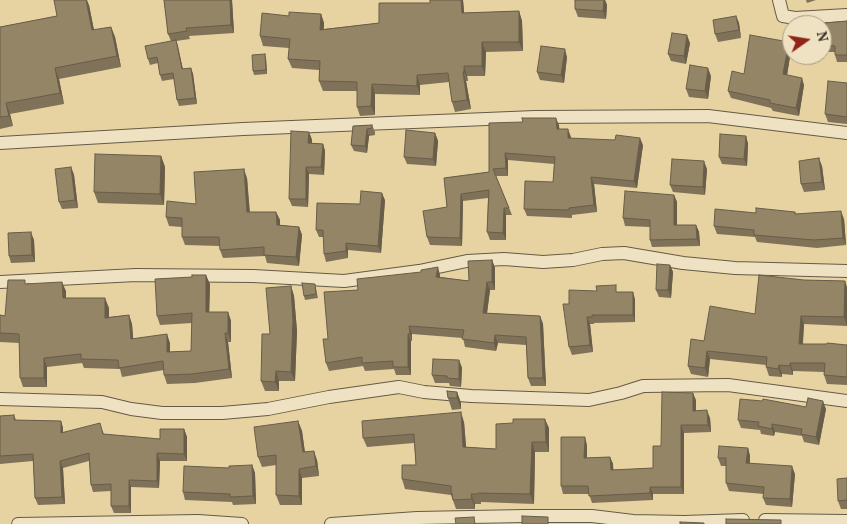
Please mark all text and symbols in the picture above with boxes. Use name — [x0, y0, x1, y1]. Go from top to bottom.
north arrow — [782, 15, 832, 65]
text: N — [811, 30, 832, 44]

